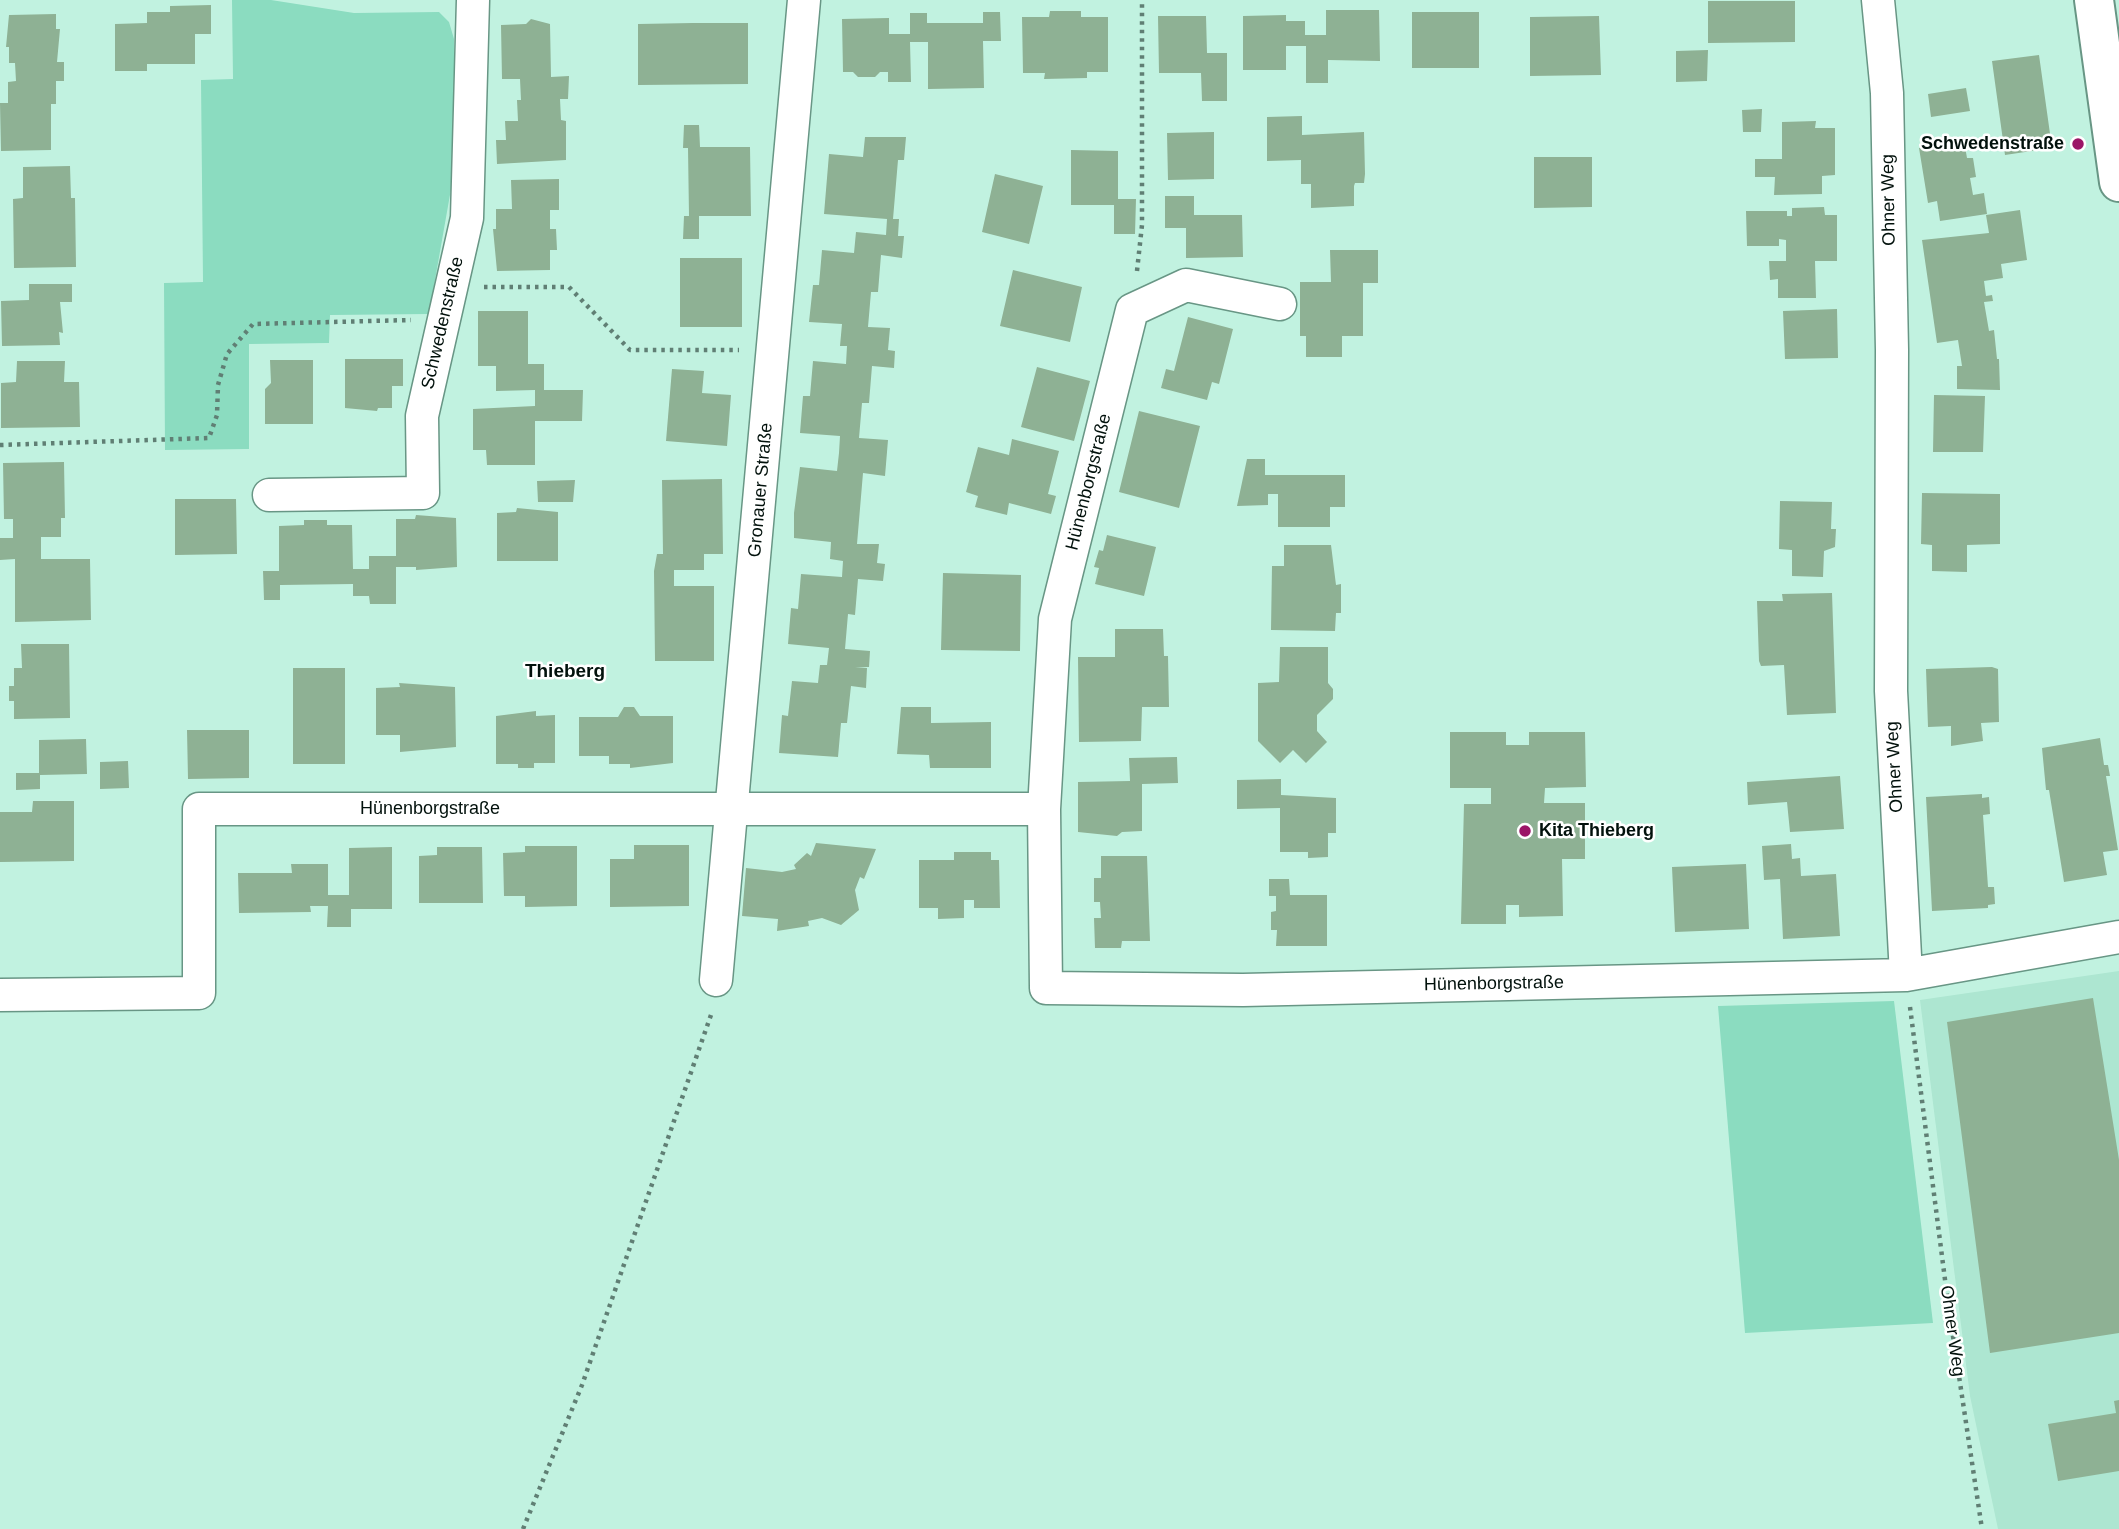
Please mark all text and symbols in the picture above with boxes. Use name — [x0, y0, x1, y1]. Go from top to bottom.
place label: Schwedenstraße — [1921, 133, 2064, 155]
marker: Schwedenstraße — [2070, 136, 2086, 152]
street label: Ohner Weg — [1877, 154, 1901, 246]
street label: Schwedenstraße — [417, 255, 469, 391]
street label: Hünenborgstraße — [1062, 411, 1116, 553]
street label: Gronauer Straße — [744, 422, 778, 558]
district label: Thieberg — [525, 661, 605, 683]
street label: Ohner Weg — [1882, 721, 1908, 813]
street label: Hünenborgstraße — [360, 798, 500, 820]
place label: Kita Thieberg — [1539, 820, 1654, 842]
marker: Kita Thieberg — [1517, 823, 1533, 839]
street label: Hünenborgstraße — [1424, 972, 1564, 996]
street label: Ohner Weg — [1935, 1284, 1969, 1378]

